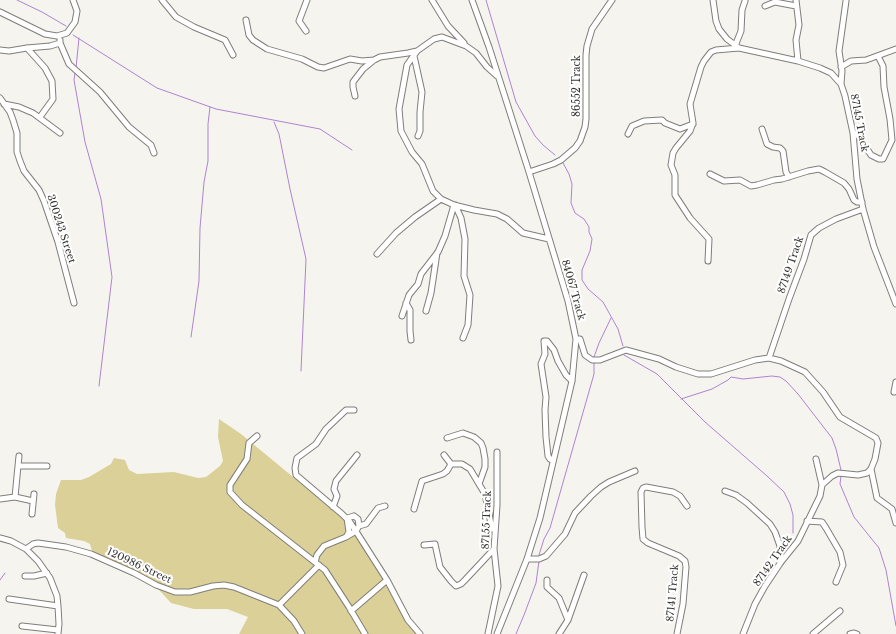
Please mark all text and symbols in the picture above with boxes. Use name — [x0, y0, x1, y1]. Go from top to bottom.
street label: 86552 Track — [571, 55, 583, 117]
street label: 87145 Track — [847, 93, 871, 153]
street label: 300243 Street — [44, 193, 78, 265]
street label: 87149 Track — [776, 235, 806, 295]
street label: 84067 Track — [559, 258, 587, 322]
street label: 87155 Track — [480, 490, 494, 550]
street label: 87142 Track — [751, 533, 795, 589]
street label: 120986 Street — [105, 546, 173, 586]
street label: 87141 Track — [665, 564, 681, 622]

